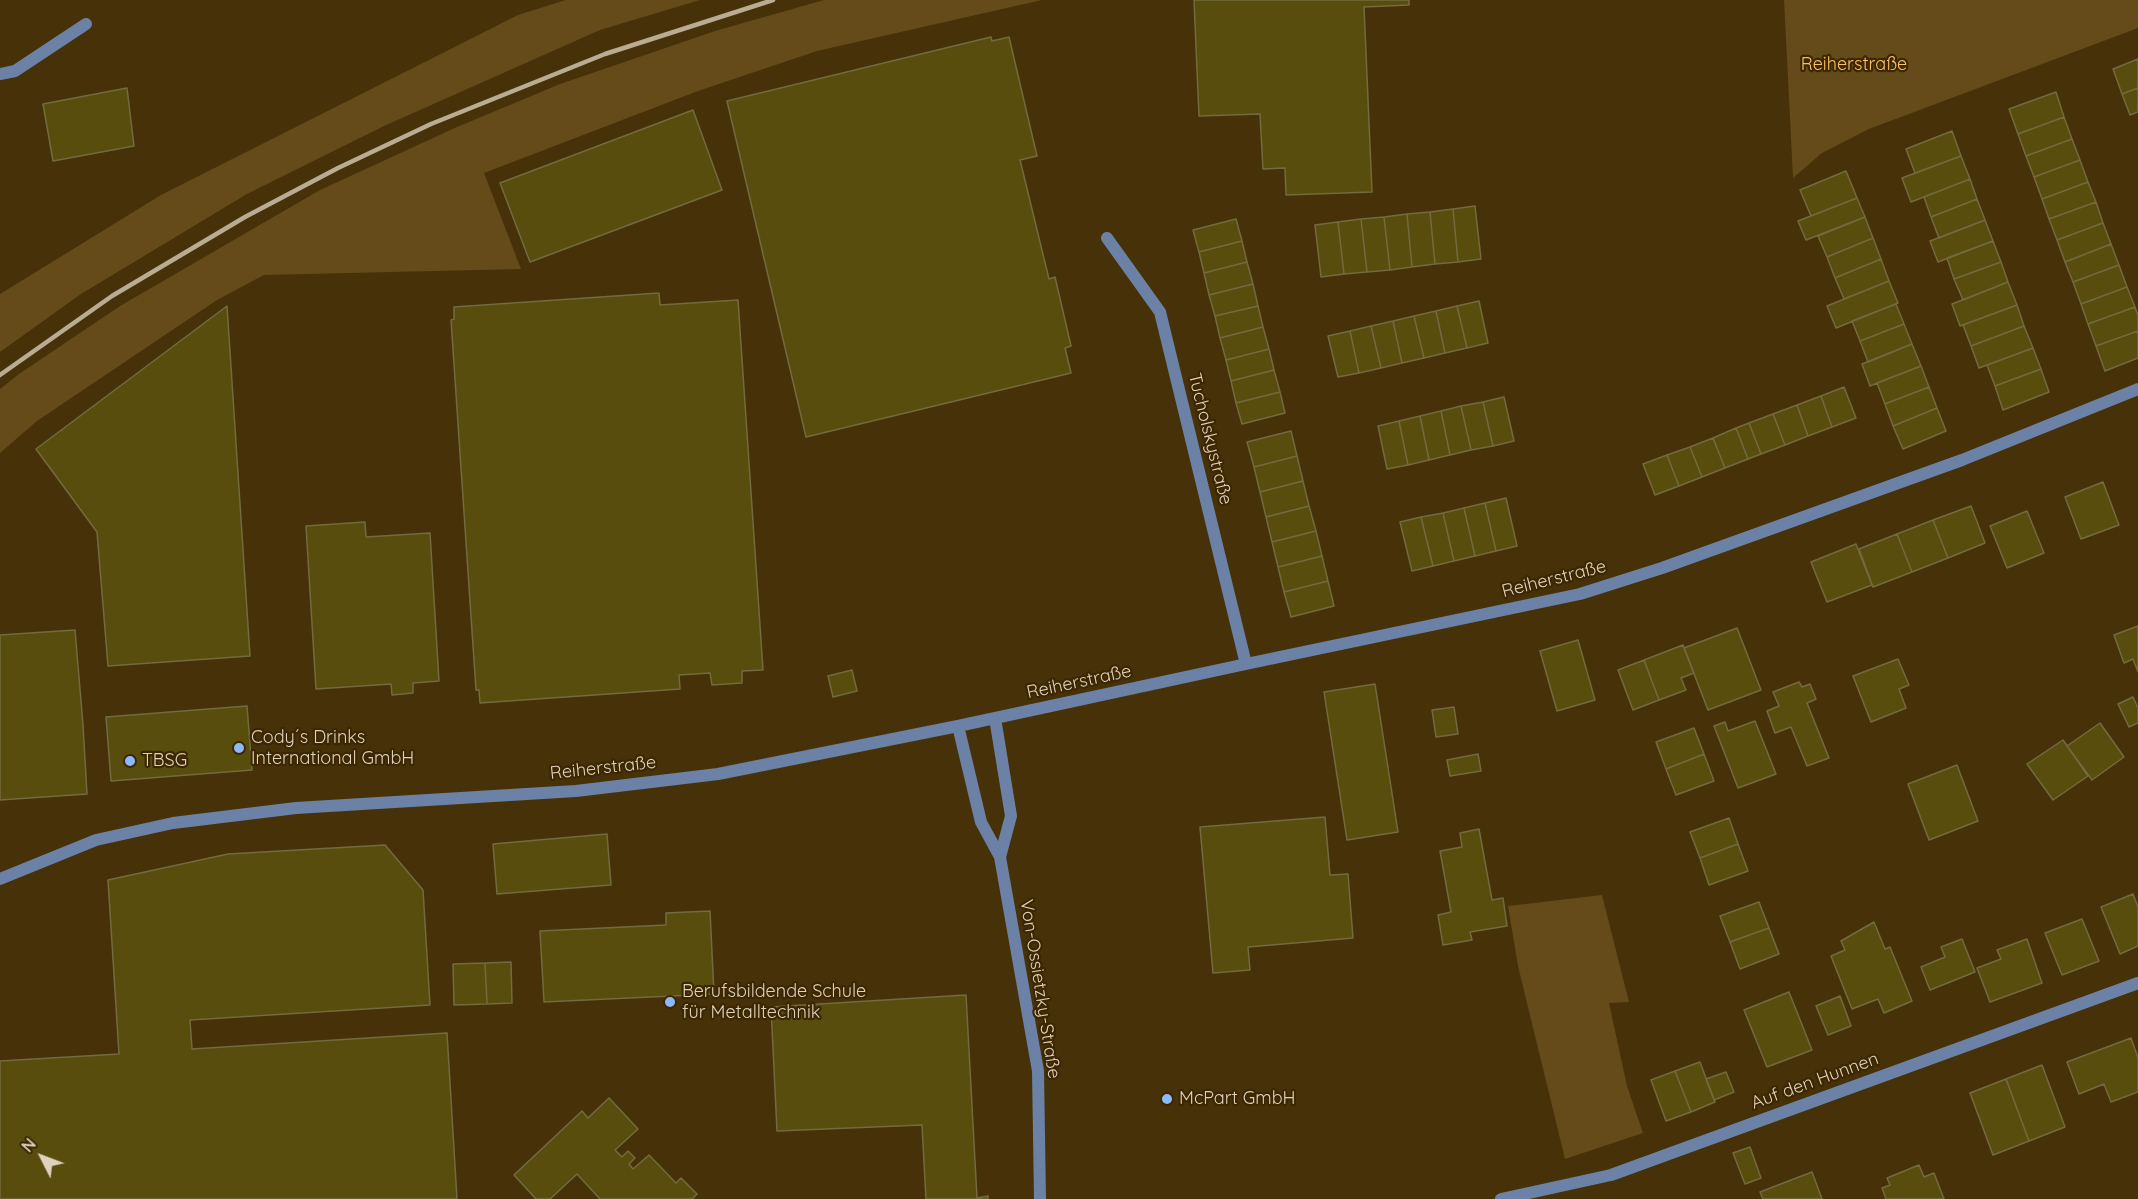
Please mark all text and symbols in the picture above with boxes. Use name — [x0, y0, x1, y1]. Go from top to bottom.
park label: Reiherstraße — [1801, 54, 1907, 76]
street label: Tucholskystraße — [1183, 371, 1237, 507]
street label: Reiherstraße — [1500, 556, 1608, 602]
street label: Reiherstraße — [1025, 660, 1133, 704]
place label: Cody´s Drinks International GmbH — [251, 727, 414, 770]
marker: Cody´s Drinks International GmbH — [232, 741, 246, 755]
place label: TBSG — [142, 750, 187, 772]
street label: Reiherstraße — [549, 752, 657, 784]
marker: TBSG — [123, 754, 137, 768]
street label: Von-Ossietzky-Straße — [1015, 898, 1065, 1080]
place label: Berufsbildende Schule für Metalltechnik — [682, 981, 866, 1024]
marker: Berufsbildende Schule für Metalltechnik — [663, 995, 677, 1009]
street label: Auf den Hunnen — [1748, 1048, 1882, 1114]
place label: McPart GmbH — [1179, 1088, 1295, 1110]
marker: McPart GmbH — [1160, 1092, 1174, 1106]
north arrow — [12, 1127, 72, 1187]
text: N — [17, 1134, 40, 1156]

